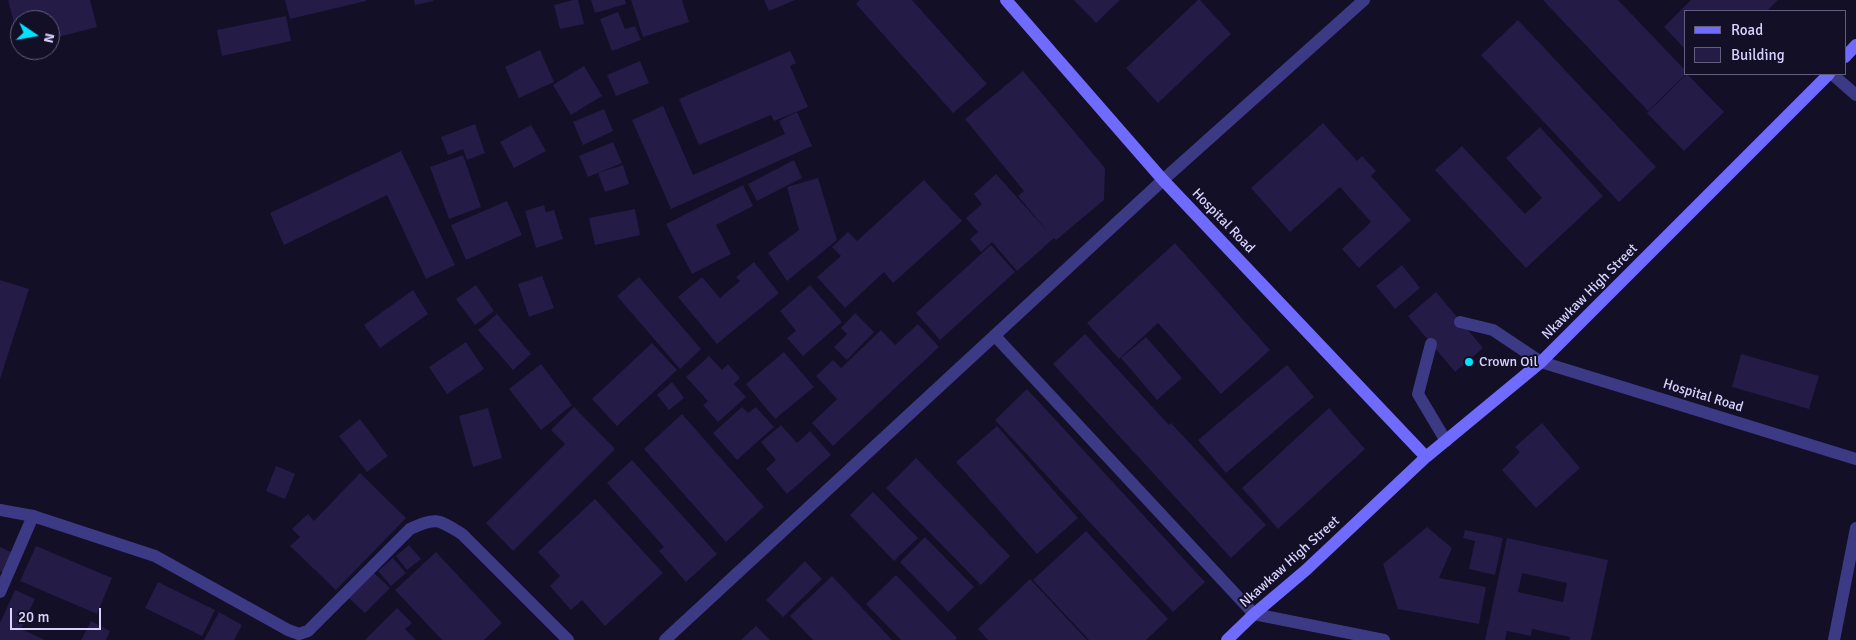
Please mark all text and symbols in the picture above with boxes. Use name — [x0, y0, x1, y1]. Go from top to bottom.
north arrow — [10, 10, 60, 60]
legend — [1684, 10, 1846, 75]
text: Road — [1731, 21, 1763, 39]
text: N — [40, 31, 59, 45]
text: Building — [1731, 46, 1785, 64]
street label: Hospital Road — [1188, 185, 1258, 257]
street label: Nkawkaw High Street — [1539, 241, 1641, 343]
place label: Crown Oil — [1479, 354, 1538, 370]
marker: Crown Oil — [1463, 356, 1475, 368]
street label: Hospital Road — [1661, 376, 1745, 416]
street label: Nkawkaw High Street — [1237, 513, 1343, 611]
scale bar — [12, 598, 104, 630]
text: 20 m — [18, 608, 49, 626]

